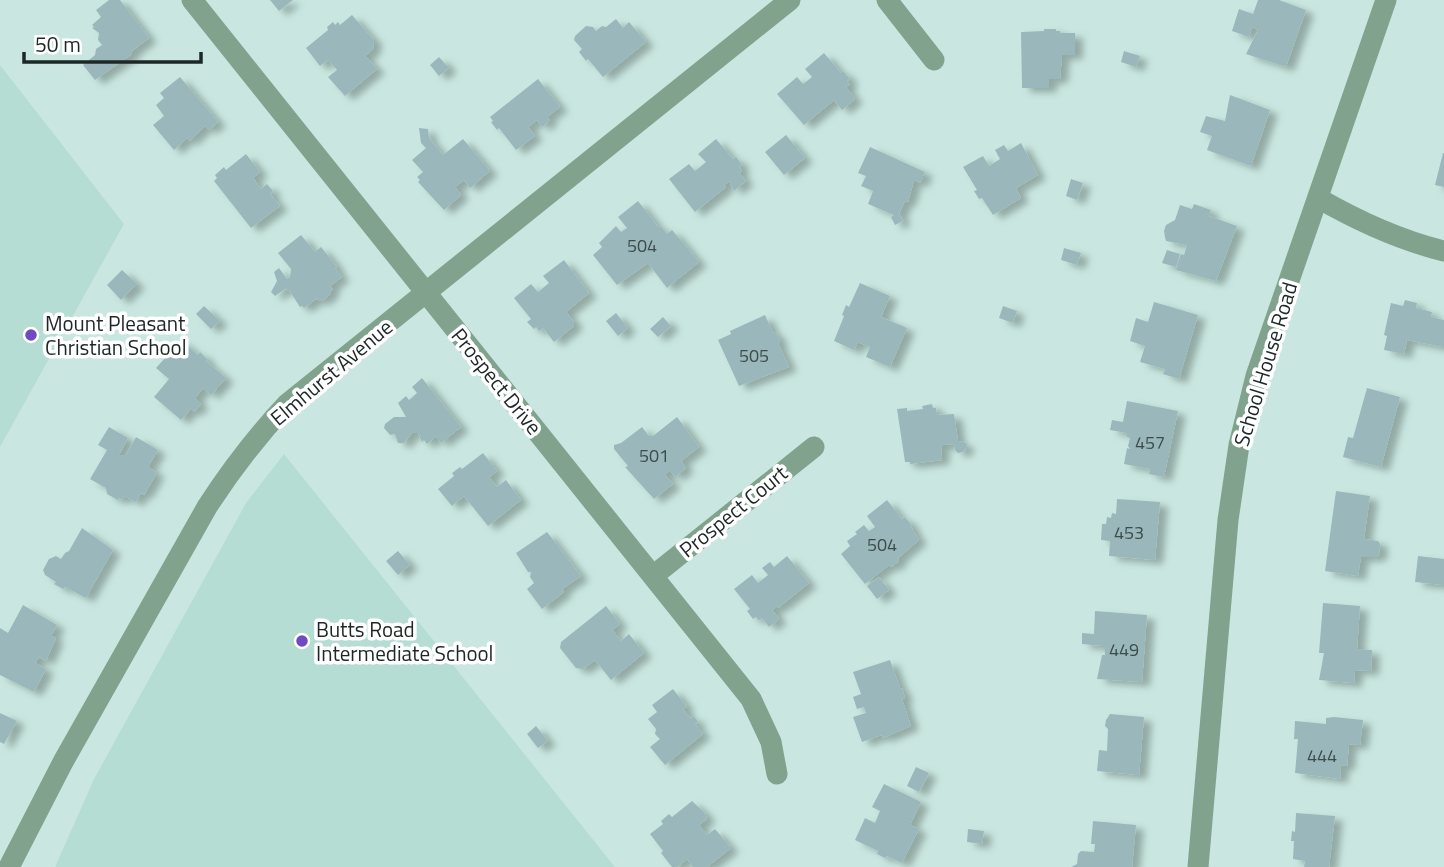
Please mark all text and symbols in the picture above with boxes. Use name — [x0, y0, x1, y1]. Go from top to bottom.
scale bar — [24, 21, 201, 65]
text: 50 m — [35, 28, 81, 60]
house number: 504 — [627, 232, 657, 259]
street label: School House Road — [1225, 278, 1305, 450]
place label: Mount Pleasant Christian School — [45, 307, 187, 363]
street label: Elmhurst Avenue — [263, 311, 399, 433]
street label: Prospect Drive — [444, 321, 550, 441]
marker: Mount Pleasant Christian School — [23, 327, 39, 343]
house number: 505 — [739, 342, 769, 369]
house number: 457 — [1135, 429, 1165, 456]
house number: 501 — [639, 442, 669, 469]
street label: Prospect Court — [672, 457, 795, 565]
house number: 453 — [1114, 519, 1144, 546]
house number: 504 — [867, 531, 897, 558]
place label: Butts Road Intermediate School — [316, 613, 493, 669]
marker: Butts Road Intermediate School — [294, 633, 310, 649]
house number: 449 — [1109, 636, 1139, 663]
house number: 444 — [1307, 742, 1337, 769]

